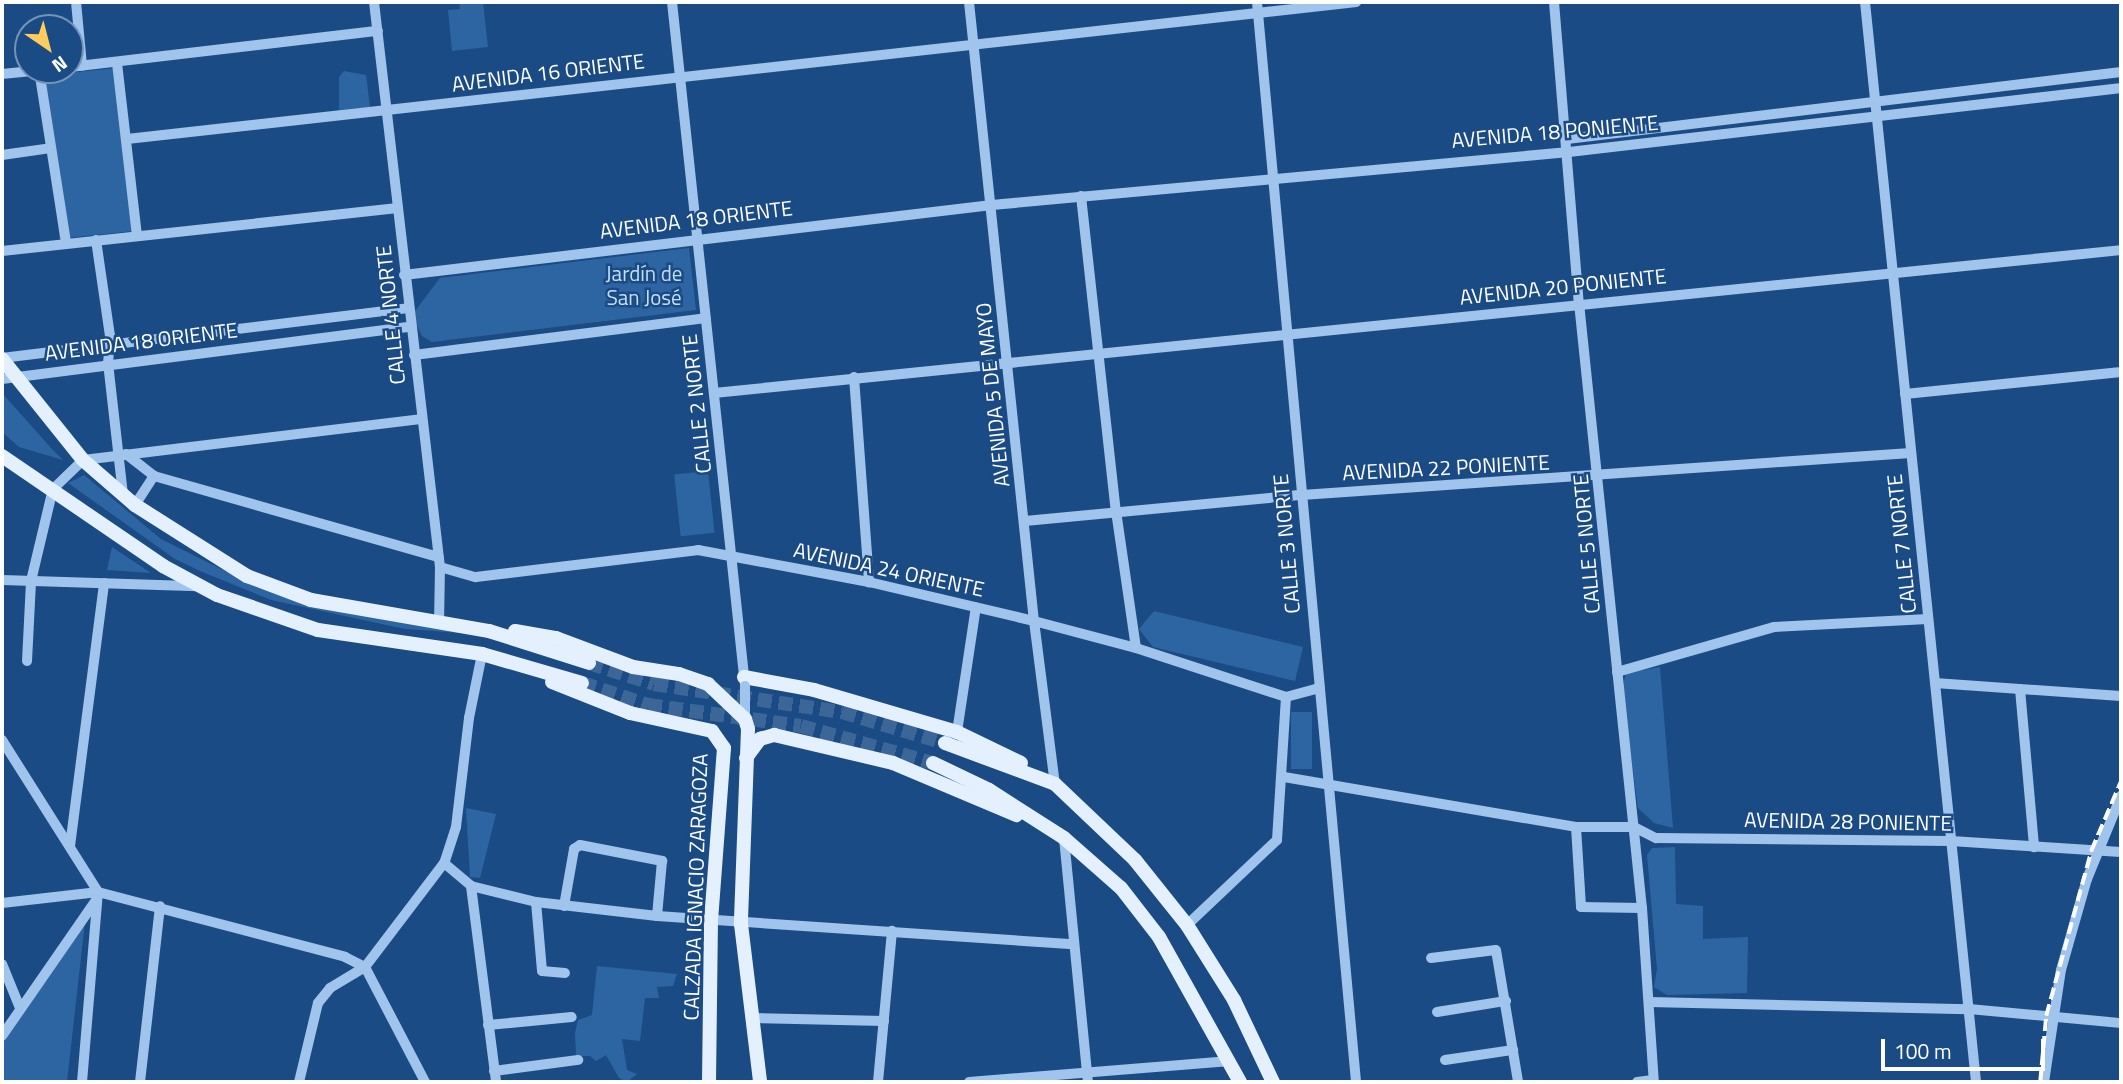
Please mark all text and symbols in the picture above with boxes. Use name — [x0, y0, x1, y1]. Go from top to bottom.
north arrow — [14, 14, 84, 84]
street label: AVENIDA 16 ORIENTE — [450, 48, 646, 96]
text: N — [46, 49, 74, 81]
street label: AVENIDA 18 PONIENTE — [1450, 109, 1660, 153]
street label: AVENIDA 18 ORIENTE — [598, 195, 794, 243]
street label: CALLE 4 NORTE — [370, 244, 410, 386]
park label: Jardín de San José — [606, 260, 682, 310]
street label: AVENIDA 20 PONIENTE — [1458, 263, 1668, 309]
street label: AVENIDA 5 DE MAYO — [970, 302, 1014, 488]
street label: AVENIDA 18 ORIENTE — [43, 317, 239, 365]
street label: CALLE 2 NORTE — [676, 333, 716, 475]
street label: AVENIDA 22 PONIENTE — [1342, 449, 1550, 485]
street label: CALLE 3 NORTE — [1267, 473, 1305, 615]
street label: CALLE 5 NORTE — [1567, 473, 1605, 615]
street label: CALLE 7 NORTE — [1881, 473, 1921, 615]
street label: AVENIDA 24 ORIENTE — [791, 536, 987, 602]
street label: CALZADA IGNACIO ZARAGOZA — [678, 753, 712, 1021]
street label: AVENIDA 28 PONIENTE — [1744, 807, 1952, 835]
scale bar — [1885, 1024, 2050, 1068]
text: 100 m — [1894, 1035, 1951, 1067]

